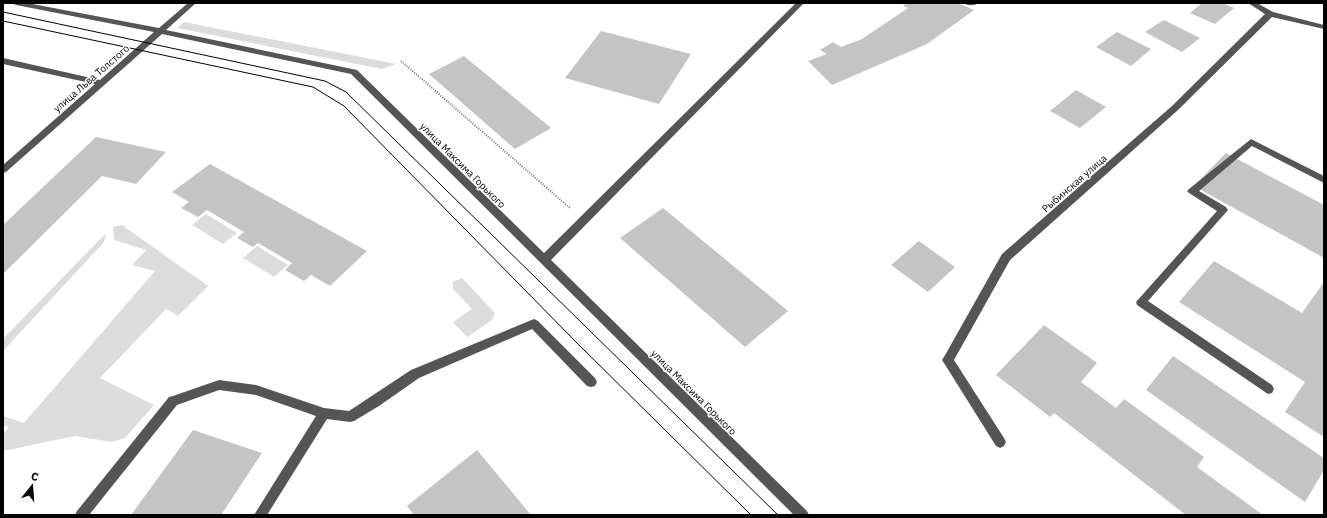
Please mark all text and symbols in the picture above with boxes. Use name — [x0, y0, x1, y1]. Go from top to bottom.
street label: улица Льва Толстого — [51, 42, 132, 115]
street label: улица Максима Горького — [417, 120, 508, 211]
street label: Рыбинская улица — [1039, 151, 1110, 215]
street label: улица Максима Горького — [648, 347, 739, 438]
north arrow — [12, 466, 52, 506]
text: С — [29, 469, 40, 484]

